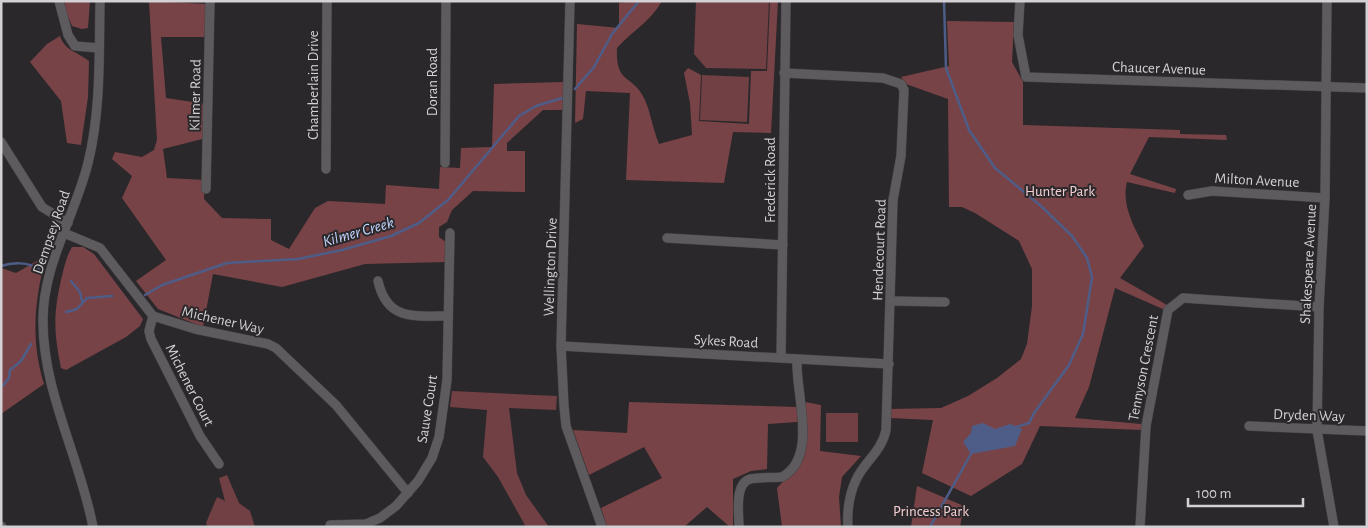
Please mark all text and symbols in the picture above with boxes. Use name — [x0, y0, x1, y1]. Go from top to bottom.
street label: Chamberlain Drive — [306, 30, 321, 140]
street label: Doran Road — [425, 48, 440, 116]
street label: Kilmer Road — [187, 59, 204, 131]
street label: Chaucer Avenue — [1112, 59, 1206, 78]
street label: Frederick Road — [763, 137, 778, 223]
street label: Milton Avenue — [1214, 171, 1300, 190]
park label: Hunter Park — [1025, 184, 1095, 199]
street label: Dempsey Road — [30, 188, 73, 276]
street label: Hendecourt Road — [870, 199, 889, 301]
street label: Shakespeare Avenue — [1298, 204, 1319, 324]
water label: Kilmer Creek — [321, 214, 396, 250]
street label: Wellington Drive — [541, 217, 560, 317]
street label: Michener Way — [180, 304, 266, 337]
street label: Tennyson Crescent — [1126, 314, 1161, 422]
street label: Sykes Road — [693, 332, 759, 351]
street label: Michener Court — [162, 342, 217, 429]
street label: Sauve Court — [415, 374, 440, 444]
street label: Dryden Way — [1273, 407, 1346, 424]
scale bar — [1188, 476, 1303, 508]
text: 100 m — [1196, 486, 1231, 501]
park label: Princess Park — [893, 504, 969, 519]

